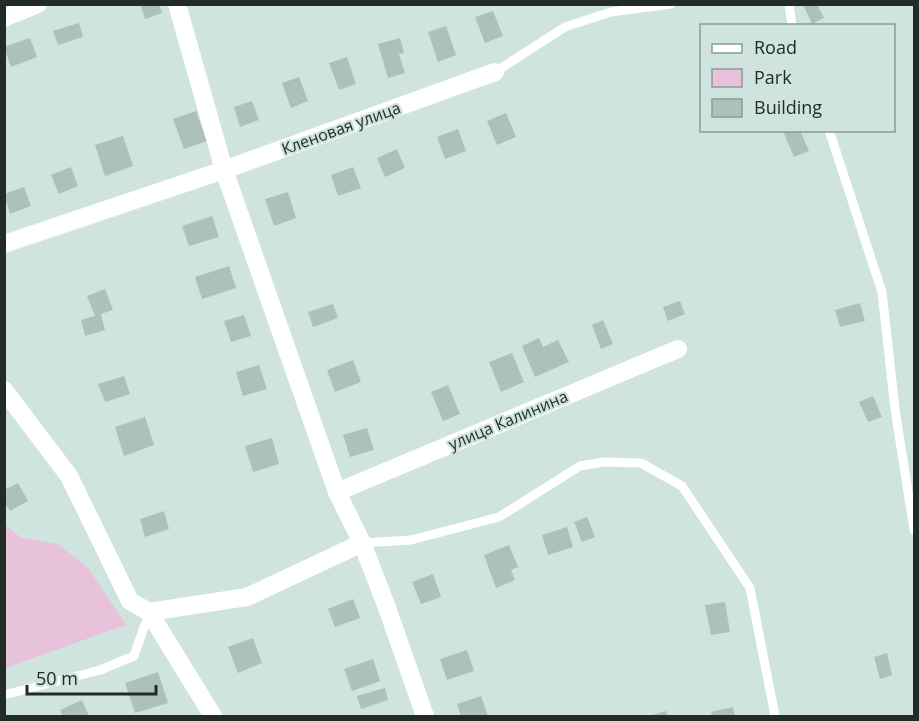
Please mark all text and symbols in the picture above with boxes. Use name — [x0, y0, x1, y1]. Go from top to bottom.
legend — [700, 24, 895, 132]
text: Road — [754, 35, 797, 59]
text: Park — [754, 65, 792, 89]
text: Building — [754, 95, 822, 119]
street label: Кленовая улица — [279, 96, 403, 160]
street label: улица Калинина — [445, 385, 571, 455]
scale bar — [27, 658, 156, 696]
text: 50 m — [36, 666, 78, 690]

